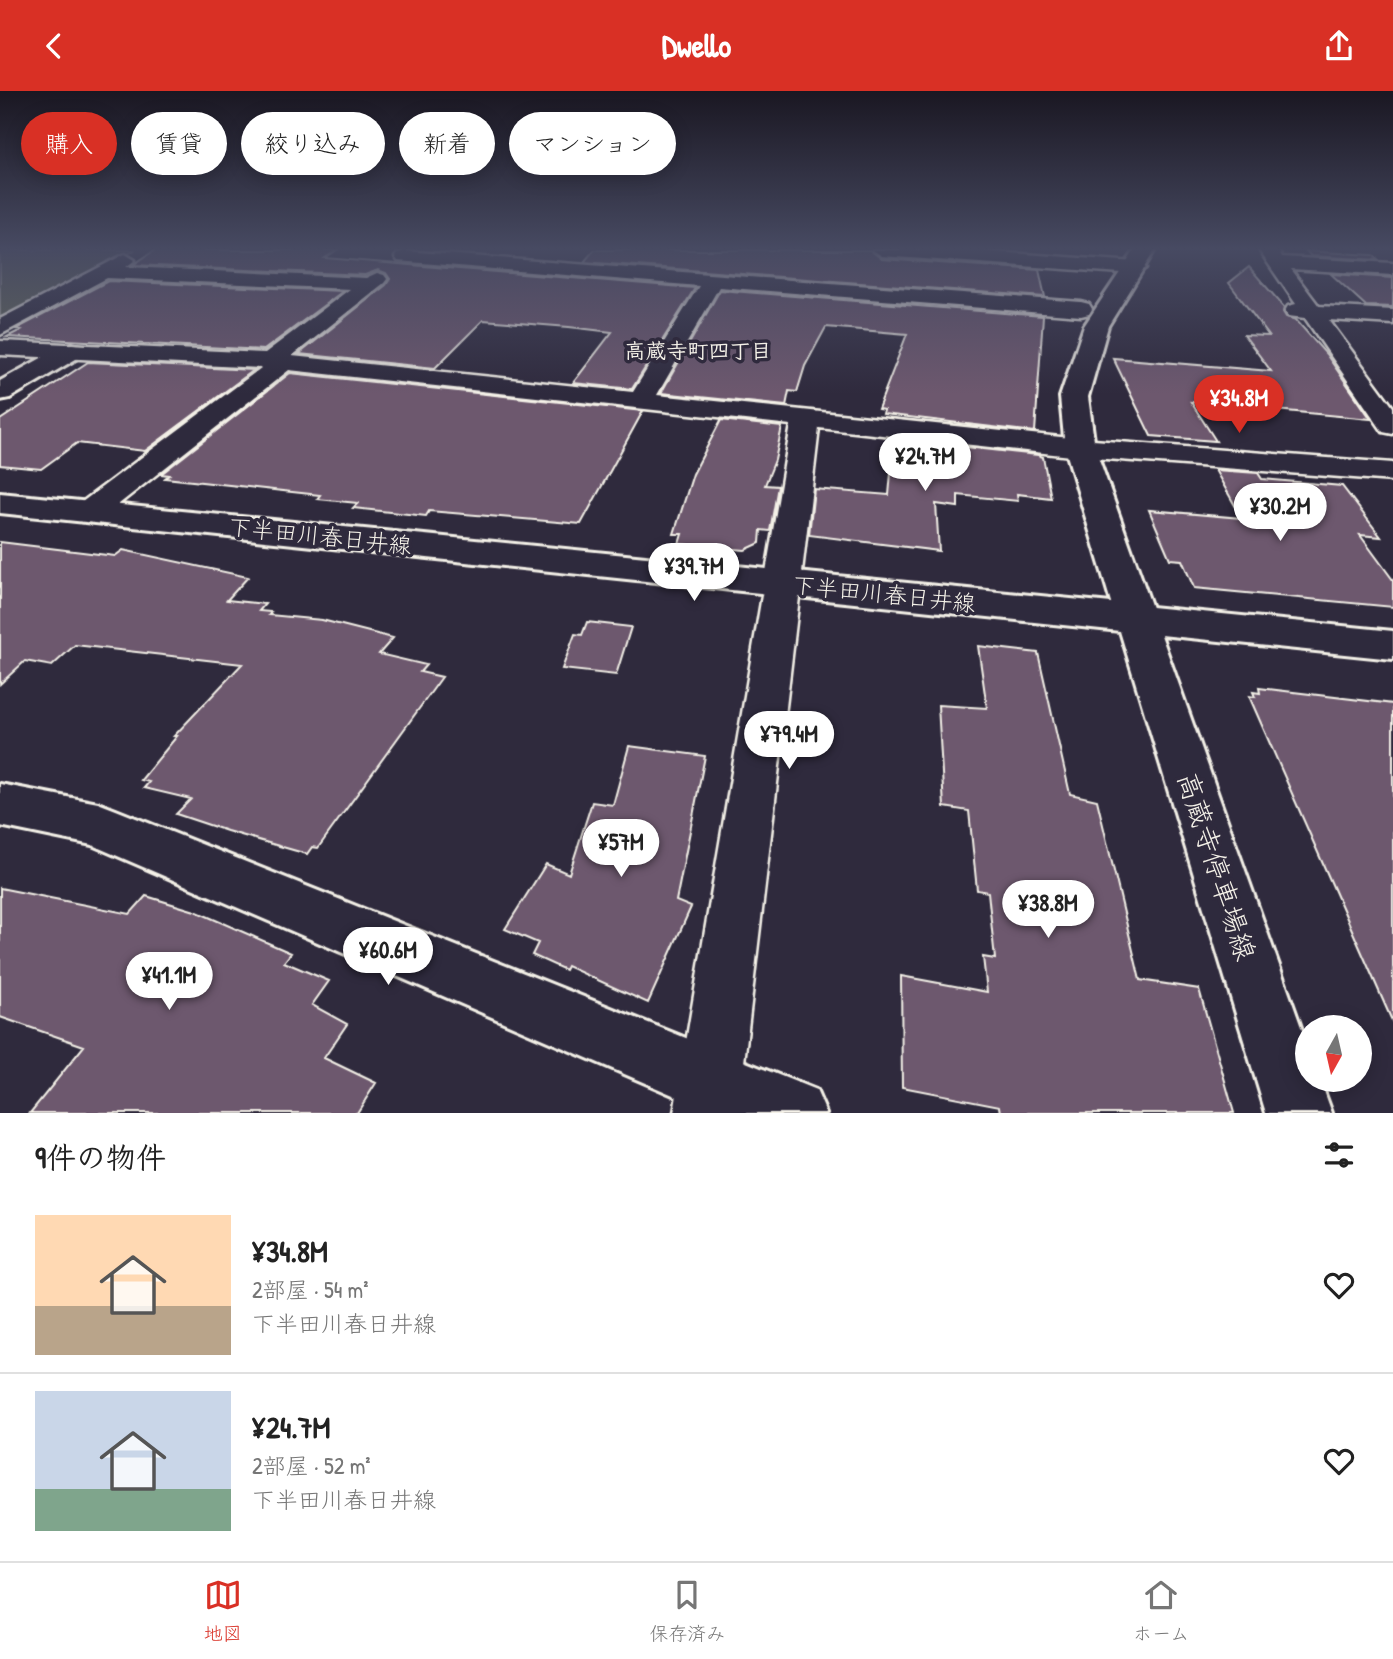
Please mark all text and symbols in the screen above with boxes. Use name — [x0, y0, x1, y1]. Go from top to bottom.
text: Dwello — [662, 24, 731, 67]
icon: back — [35, 27, 73, 65]
icon: share — [1320, 27, 1358, 65]
chip: 購入 — [21, 112, 117, 175]
chip: 賃貸 — [131, 112, 227, 175]
chip: 絞り込み — [241, 112, 385, 175]
chip: 新着 — [399, 112, 495, 175]
chip: マンション — [509, 112, 676, 175]
district label: 高蔵寺町四丁目 — [625, 336, 772, 365]
pin: ¥34.8M — [1182, 375, 1296, 435]
text: ¥34.8M — [1210, 382, 1268, 413]
pin: ¥24.7M — [868, 433, 982, 493]
text: ¥24.7M — [895, 440, 955, 471]
pin: ¥30.2M — [1223, 483, 1337, 543]
text: ¥30.2M — [1250, 490, 1310, 521]
street label: 下半田川春日井線 — [227, 510, 413, 561]
pin: ¥39.7M — [637, 543, 751, 603]
text: ¥39.7M — [664, 550, 724, 581]
street label: 下半田川春日井線 — [791, 568, 977, 619]
pin: ¥79.4M — [732, 711, 846, 771]
text: ¥79.4M — [760, 718, 818, 749]
street label: 高蔵寺停車場線 — [1169, 767, 1265, 965]
pin: ¥57M — [580, 819, 662, 879]
text: ¥57M — [598, 826, 644, 857]
pin: ¥38.8M — [991, 881, 1105, 940]
text: ¥38.8M — [1018, 887, 1078, 918]
pin: ¥60.6M — [331, 927, 445, 987]
text: ¥60.6M — [359, 934, 417, 965]
pin: ¥41.1M — [112, 953, 226, 1012]
text: ¥41.1M — [142, 959, 196, 990]
north arrow — [1295, 1015, 1372, 1092]
map controls — [1295, 1015, 1372, 1092]
icon: filters — [1320, 1136, 1358, 1174]
text: 9件の物件 — [35, 1137, 166, 1177]
text: ¥34.8M — [252, 1231, 328, 1271]
icon: home — [91, 1243, 175, 1327]
icon: heart — [1320, 1266, 1358, 1304]
text: 2部屋 · 54 m² — [252, 1274, 369, 1305]
text: 下半田川春日井線 — [252, 1308, 436, 1339]
text: ¥24.7M — [252, 1407, 330, 1447]
icon: home — [91, 1419, 175, 1503]
icon: heart — [1320, 1442, 1358, 1480]
text: 2部屋 · 52 m² — [252, 1450, 371, 1481]
text: 下半田川春日井線 — [252, 1484, 436, 1515]
tab: 地図 — [204, 1576, 242, 1646]
tab: 保存済み — [649, 1576, 725, 1646]
tab: ホーム — [1133, 1576, 1189, 1646]

